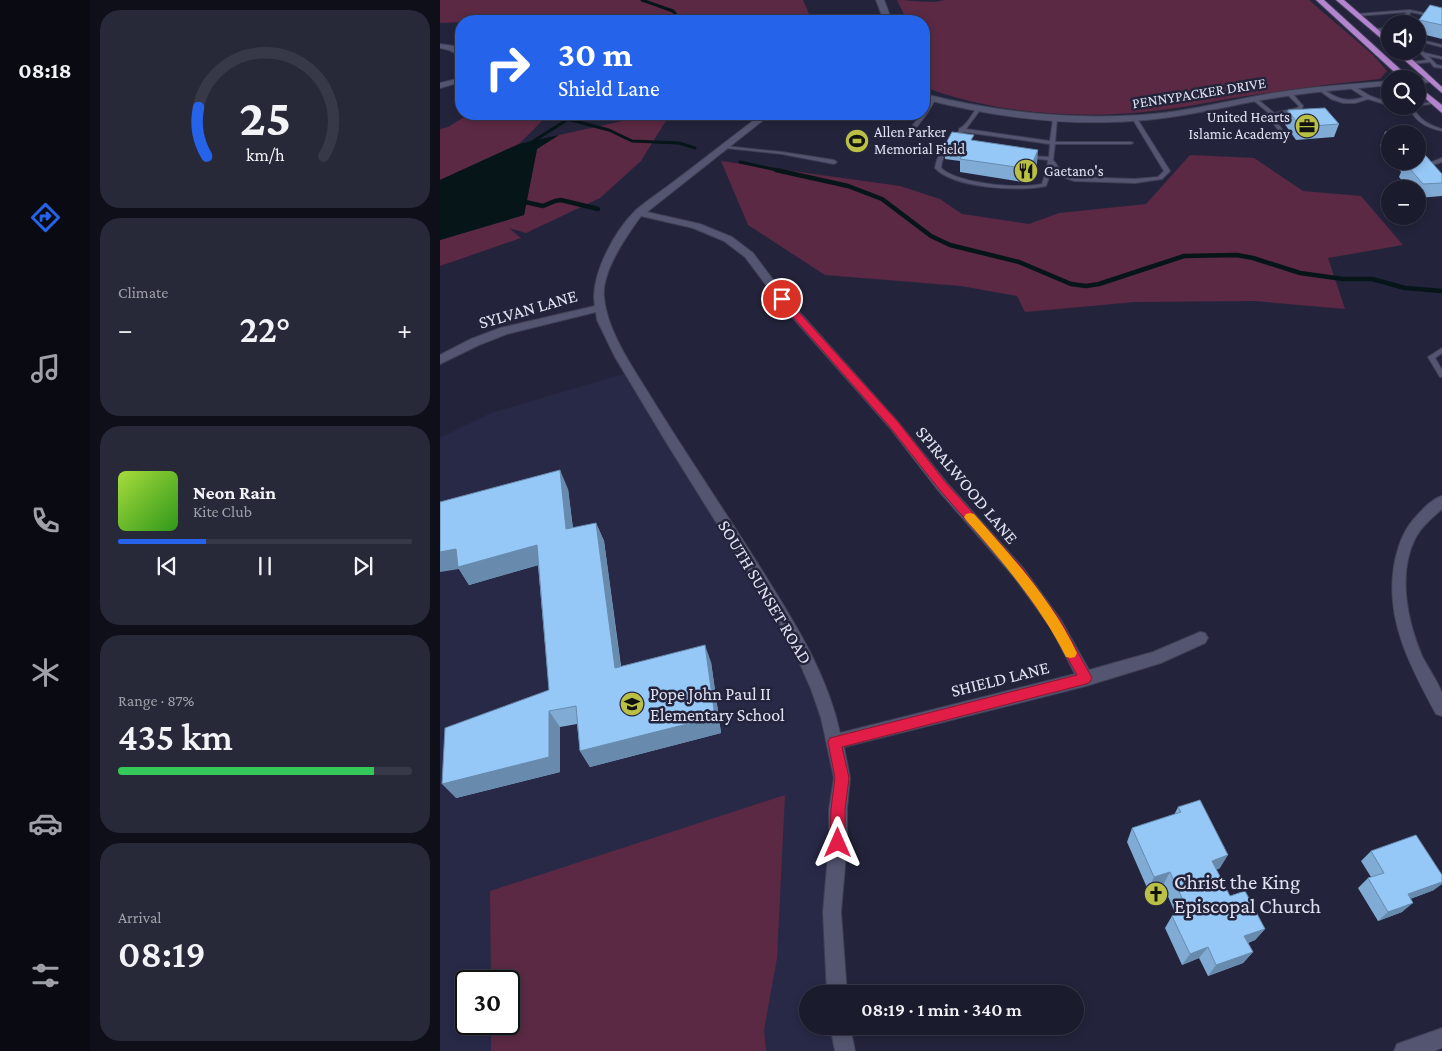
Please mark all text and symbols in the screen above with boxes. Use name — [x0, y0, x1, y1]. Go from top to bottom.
map controls — [1381, 15, 1426, 225]
button: sound — [1381, 15, 1426, 60]
icon: right — [475, 35, 540, 100]
text: 30 m — [558, 35, 633, 74]
text: 08:18 — [18, 58, 72, 83]
button: search — [1381, 70, 1426, 115]
street label: PENNYPACKER DRIVE — [1131, 75, 1267, 111]
text: Shield Lane — [558, 76, 660, 101]
text: 25 — [239, 88, 291, 146]
place label: United Hearts Islamic Academy — [1189, 109, 1290, 143]
office icon: United Hearts Islamic Academy — [1294, 113, 1320, 139]
place label: Allen Parker Memorial Field — [874, 124, 965, 157]
button: + — [1381, 125, 1426, 170]
sports icon: Allen Parker Memorial Field — [844, 128, 870, 154]
text: km/h — [246, 145, 285, 165]
restaurant icon: Gaetano's — [1013, 158, 1039, 184]
place label: Gaetano's — [1044, 163, 1104, 179]
button: − — [1381, 180, 1426, 225]
icon: directions — [28, 200, 63, 235]
pin — [761, 278, 803, 320]
text: Climate — [118, 284, 168, 301]
street label: SYLVAN LANE — [476, 285, 580, 333]
icon: arrive — [768, 285, 796, 313]
text: 22° — [240, 308, 290, 350]
text: − — [118, 314, 133, 345]
text: + — [397, 314, 412, 345]
icon: music — [28, 351, 63, 386]
street label: SPIRALWOOD LANE — [912, 422, 1022, 548]
text: Neon Rain — [193, 482, 276, 503]
icon: phone — [28, 503, 63, 538]
text: Kite Club — [193, 503, 252, 520]
street label: SOUTH SUNSET ROAD — [714, 516, 816, 668]
icon: previous — [153, 552, 181, 580]
icon: pause — [251, 552, 279, 580]
icon: next — [349, 552, 377, 580]
icon: climate — [28, 655, 63, 690]
street label: SHIELD LANE — [949, 657, 1051, 701]
place label: Pope John Paul II Elementary School — [650, 684, 785, 725]
school or university icon: Pope John Paul II Elementary School — [619, 691, 645, 717]
text: Range · 87% — [118, 692, 194, 709]
text: 435 km — [118, 716, 233, 758]
icon: car — [28, 806, 63, 841]
position arrow — [811, 816, 863, 868]
place label: Christ the King Episcopal Church — [1174, 870, 1321, 918]
church icon: Christ the King Episcopal Church — [1143, 881, 1169, 907]
text: Arrival — [118, 909, 162, 926]
text: 08:19 — [118, 933, 206, 975]
icon: filters — [28, 958, 63, 993]
speed limit sign: 30 — [455, 970, 520, 1035]
text: 08:19 · 1 min · 340 m — [861, 999, 1022, 1020]

